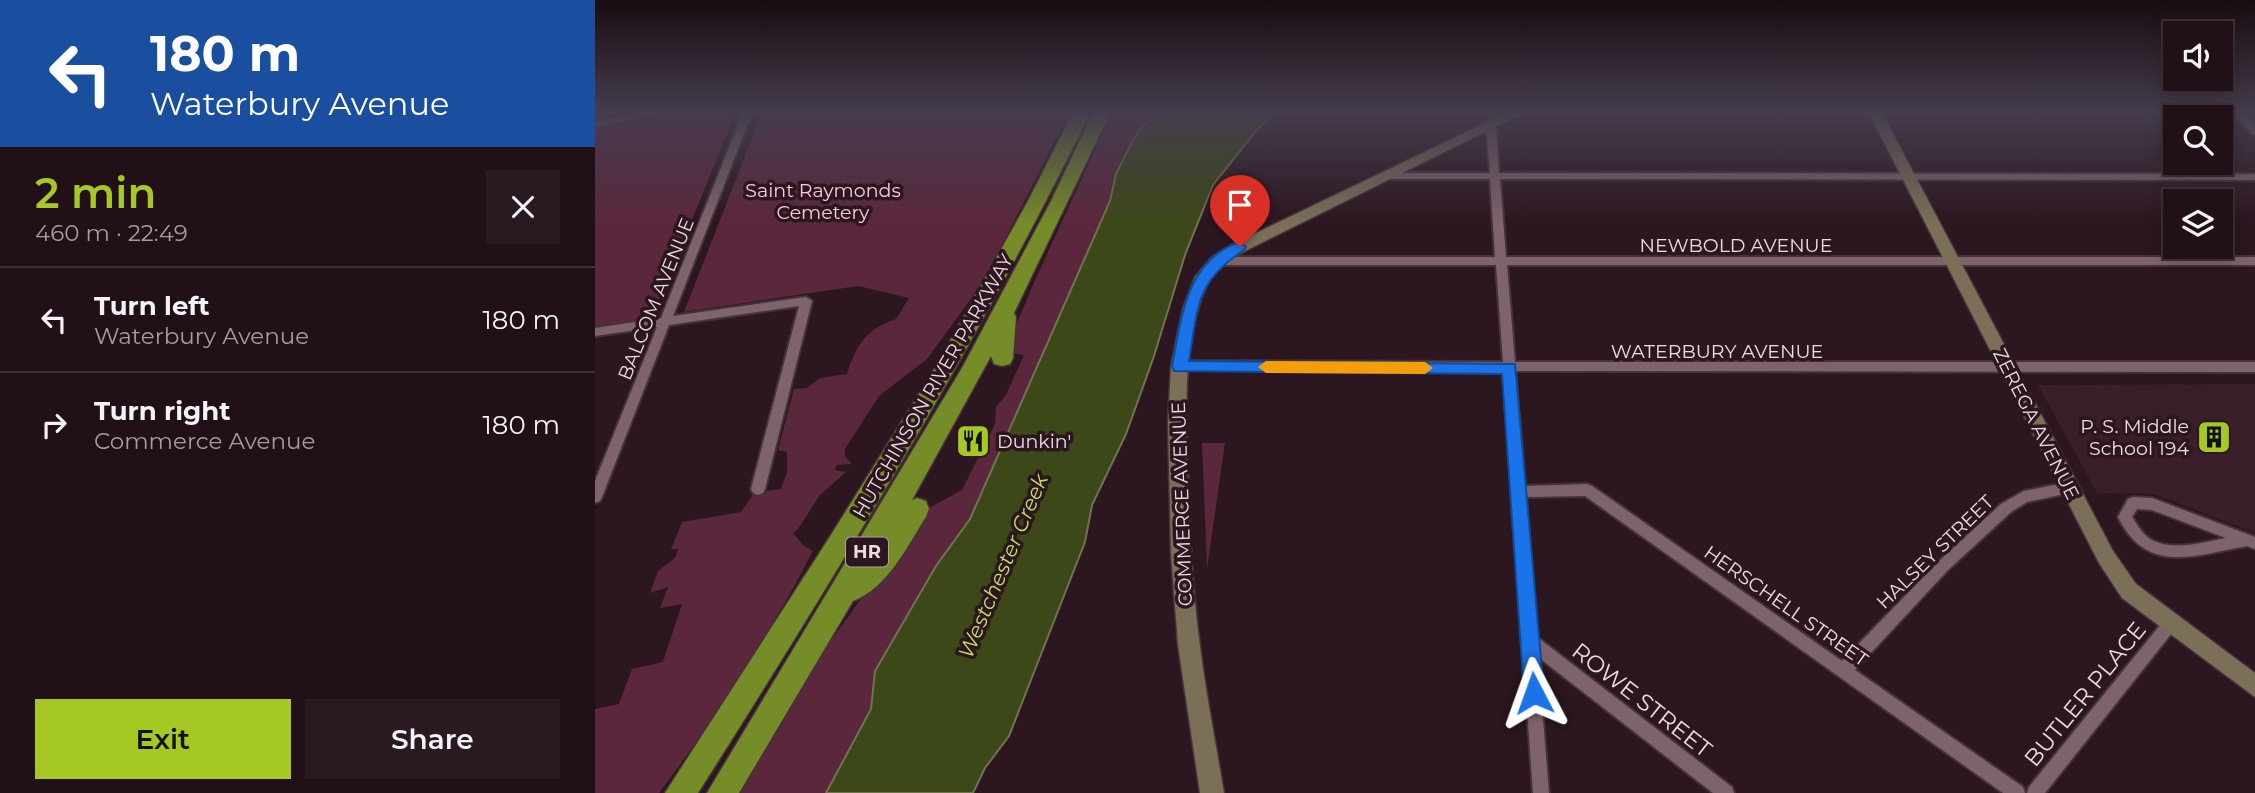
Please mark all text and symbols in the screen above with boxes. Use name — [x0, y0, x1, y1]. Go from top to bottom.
map controls — [2163, 21, 2233, 259]
button: sound — [2163, 21, 2233, 91]
text: 180 m — [150, 24, 300, 83]
icon: left — [35, 28, 126, 119]
text: Waterbury Avenue — [150, 84, 449, 123]
button: search — [2163, 105, 2233, 175]
text: 2 min — [35, 167, 156, 219]
button: close — [486, 170, 560, 244]
pin — [1210, 175, 1270, 247]
park label: Saint Raymonds Cemetery — [745, 179, 901, 224]
icon: arrive — [1221, 186, 1259, 224]
button: layers — [2163, 189, 2233, 259]
street label: BALCOM AVENUE — [613, 215, 699, 383]
text: 460 m · 22:49 — [35, 219, 188, 247]
street label: NEWBOLD AVENUE — [1640, 234, 1832, 257]
street label: HUTCHINSON RIVER PARKWAY — [848, 249, 1019, 522]
text: Turn left — [94, 290, 210, 322]
icon: left — [35, 301, 73, 339]
text: 180 m — [482, 304, 560, 336]
text: Waterbury Avenue — [94, 322, 309, 350]
street label: WATERBURY AVENUE — [1611, 340, 1823, 363]
street label: ZEREGA AVENUE — [1988, 345, 2084, 503]
text: Turn right — [94, 395, 230, 427]
street label: COMMERCE AVENUE — [1167, 401, 1197, 607]
icon: right — [35, 406, 73, 444]
text: 180 m — [482, 409, 560, 441]
place label: P. S. Middle School 194 — [2080, 415, 2189, 460]
building icon: P. S. Middle School 194 — [2195, 418, 2233, 456]
restaurant icon: Dunkin' — [954, 422, 992, 460]
text: Commerce Avenue — [94, 427, 315, 455]
place label: Dunkin' — [997, 430, 1071, 453]
water label: Westchester Creek — [953, 469, 1054, 662]
street label: HALSEY STREET — [1872, 490, 1998, 614]
road number: HR — [846, 538, 888, 566]
street label: HERSCHELL STREET — [1700, 541, 1873, 671]
street label: BUTLER PLACE — [2018, 616, 2152, 772]
street label: ROWE STREET — [1566, 637, 1718, 764]
position arrow — [1497, 656, 1571, 730]
button: Exit — [35, 699, 291, 779]
button: Share — [305, 699, 560, 779]

